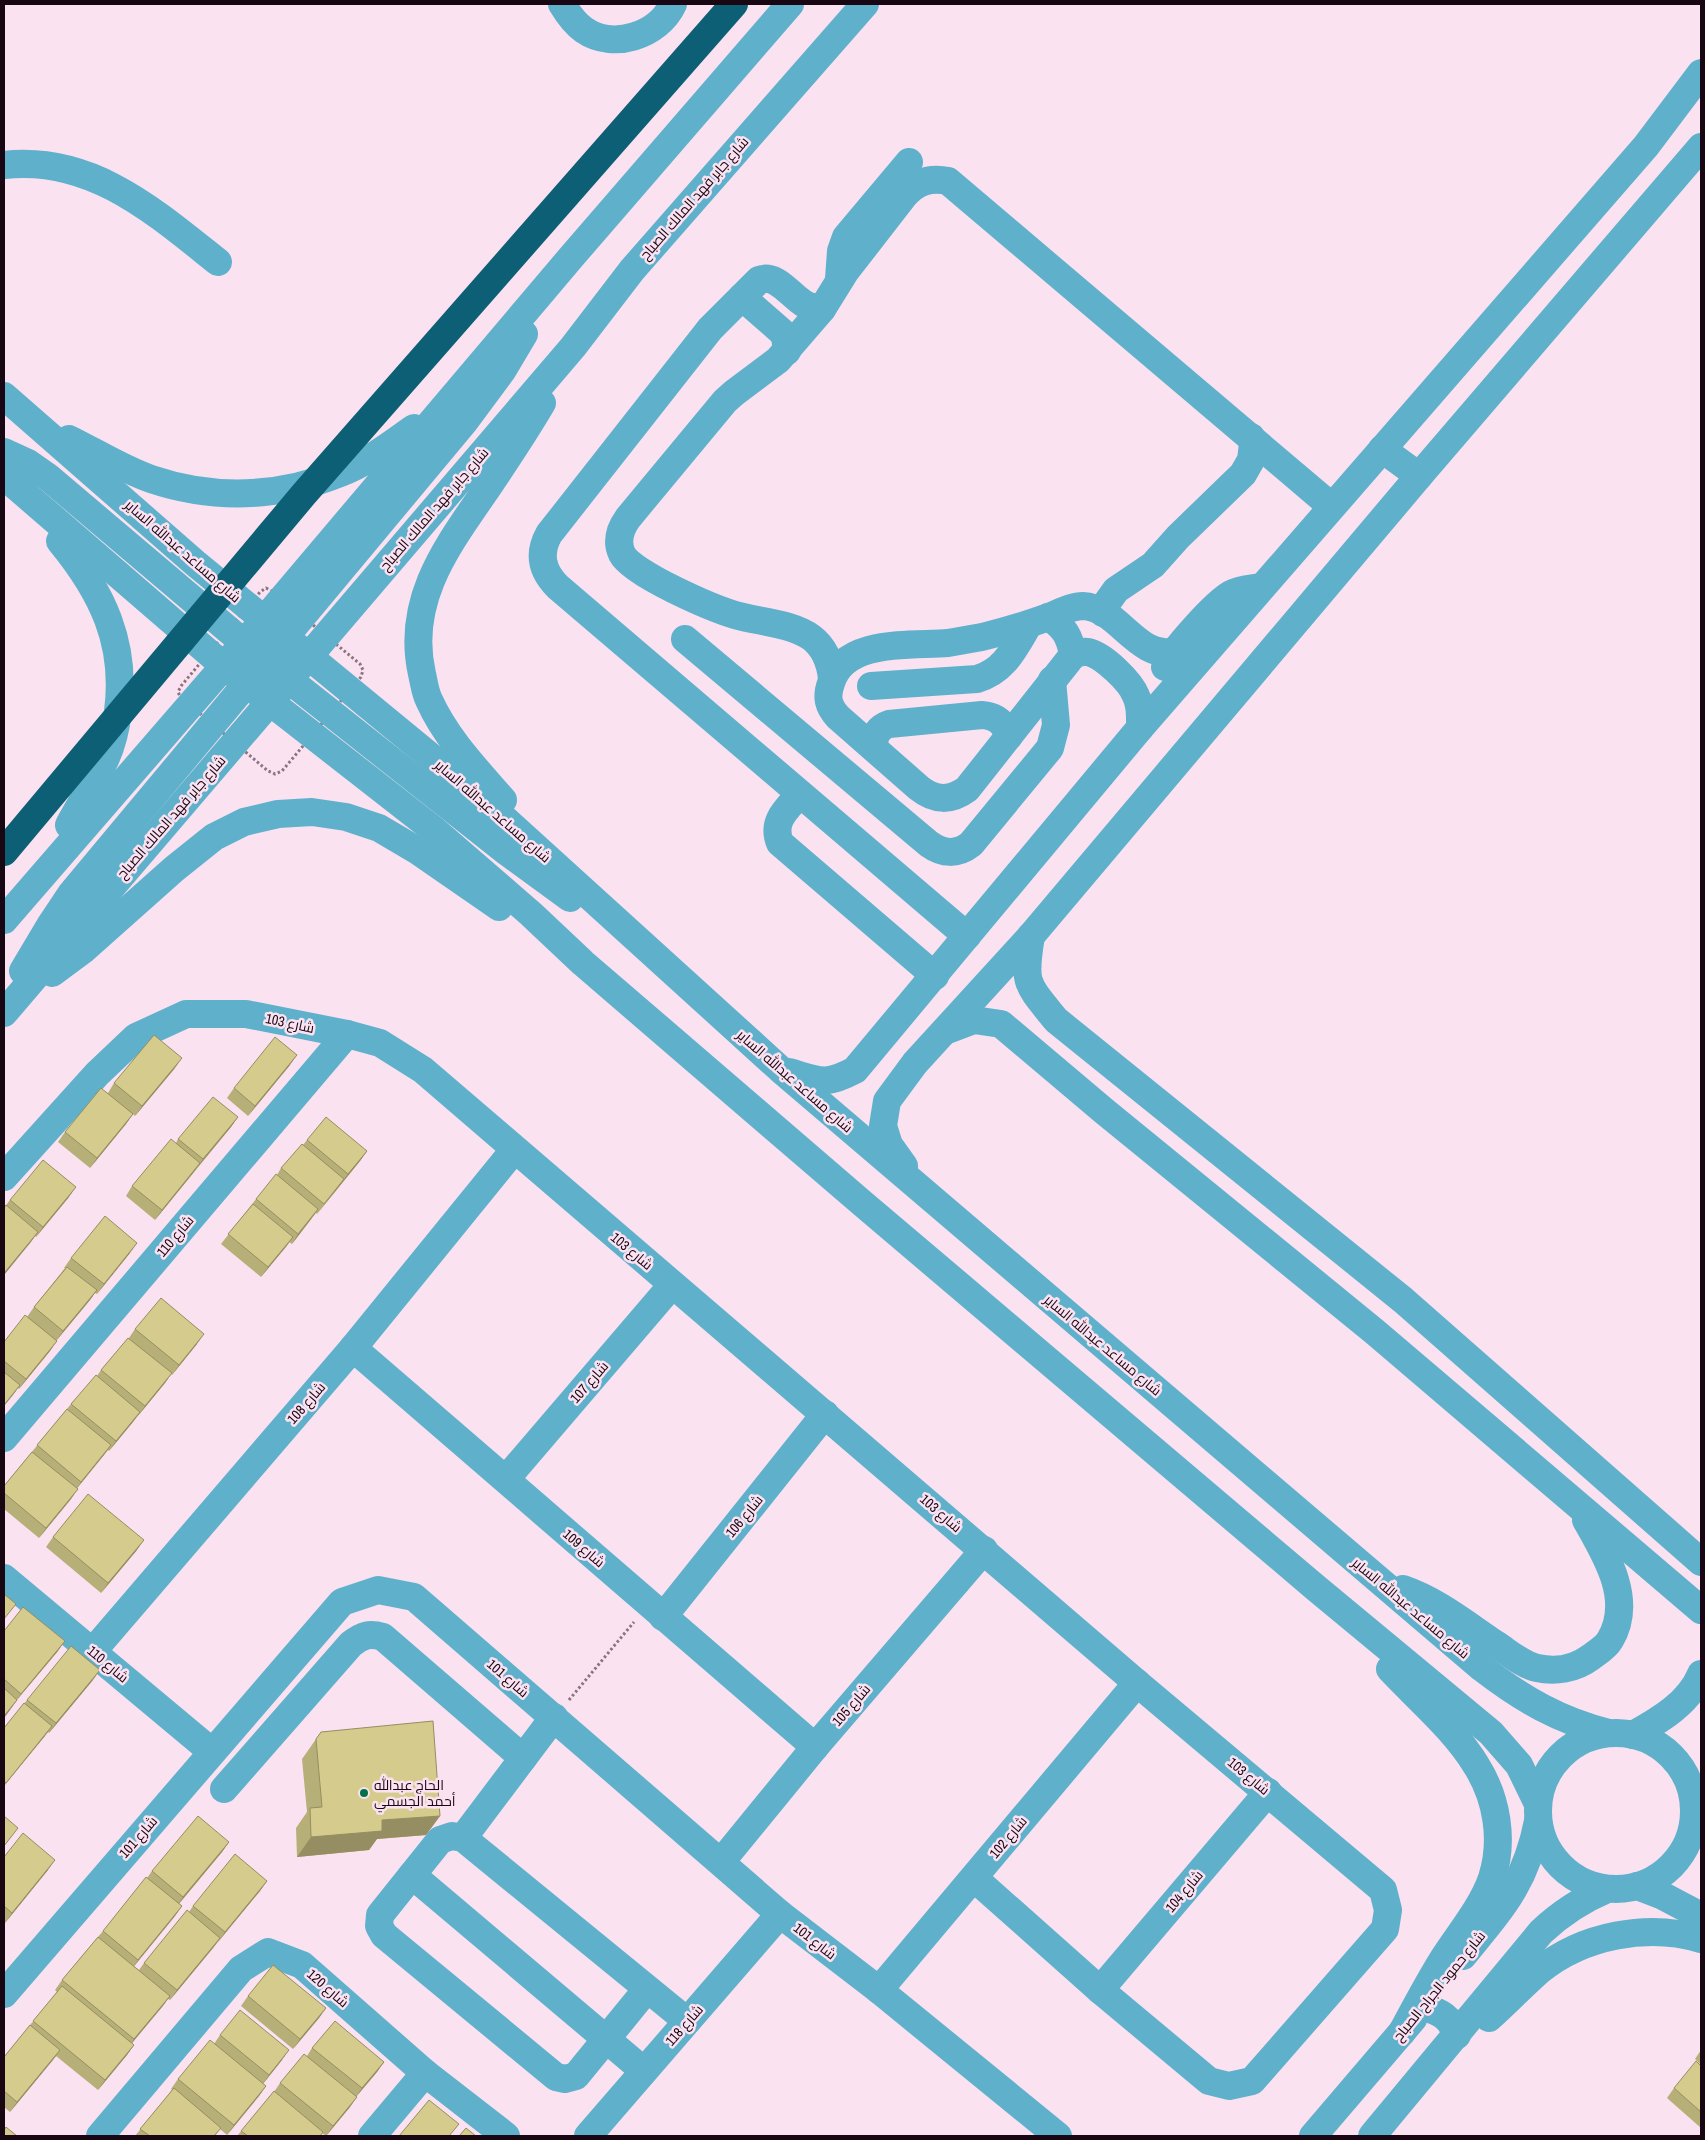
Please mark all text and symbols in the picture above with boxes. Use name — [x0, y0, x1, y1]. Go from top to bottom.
street label: شارع جابر فهد المالك الصباح — [636, 133, 752, 263]
street label: شارع جابر فهد المالك الصباح — [376, 444, 492, 574]
street label: شارع مساعد عبدالله الساير — [121, 495, 245, 606]
street label: شارع جابر فهد المالك الصباح — [113, 752, 229, 882]
street label: شارع مساعد عبدالله الساير — [431, 755, 555, 866]
street label: شارع 103 — [264, 1009, 316, 1037]
street label: شارع مساعد عبدالله الساير — [733, 1025, 857, 1136]
street label: شارع 110 — [152, 1212, 198, 1260]
street label: شارع 103 — [607, 1228, 657, 1274]
street label: شارع مساعد عبدالله الساير — [1040, 1290, 1165, 1399]
street label: شارع 107 — [566, 1357, 612, 1407]
street label: شارع 108 — [283, 1378, 329, 1428]
street label: شارع 103 — [916, 1490, 966, 1536]
street label: شارع 106 — [721, 1491, 767, 1541]
street label: شارع 109 — [559, 1525, 609, 1571]
street label: شارع مساعد عبدالله الساير — [1348, 1553, 1473, 1662]
street label: شارع 110 — [84, 1641, 132, 1687]
street label: شارع 101 — [483, 1655, 533, 1701]
street label: شارع 105 — [828, 1680, 874, 1730]
street label: شارع 103 — [1224, 1753, 1274, 1799]
place label: الحاج عبدالله أحمد الجسمي — [374, 1776, 456, 1813]
marker: الحاج عبدالله أحمد الجسمي — [358, 1787, 370, 1799]
street label: شارع 101 — [115, 1812, 161, 1862]
street label: شارع 102 — [985, 1812, 1031, 1862]
street label: شارع 104 — [1161, 1866, 1207, 1916]
street label: شارع 101 — [790, 1919, 840, 1963]
street label: شارع حمود الجراح الصباح — [1389, 1927, 1489, 2045]
street label: شارع 120 — [303, 1965, 353, 2011]
street label: شارع 118 — [661, 2001, 707, 2049]

